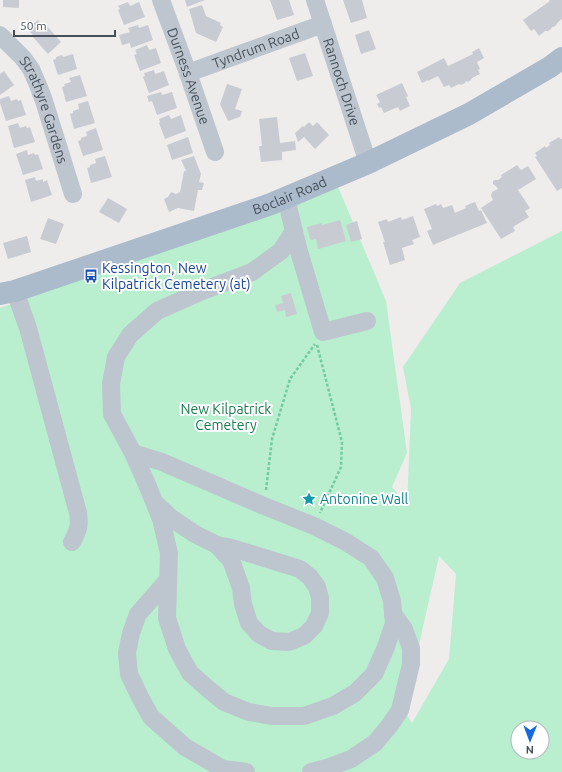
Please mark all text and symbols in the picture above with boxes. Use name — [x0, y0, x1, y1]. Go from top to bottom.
scale bar — [14, 12, 115, 38]
text: 50 m — [20, 19, 47, 32]
street label: Tyndrum Road — [210, 25, 301, 72]
street label: Durness Avenue — [164, 26, 213, 127]
street label: Rannoch Drive — [320, 36, 363, 128]
street label: Strathyre Gardens — [16, 53, 71, 166]
street label: Boclair Road — [250, 173, 329, 218]
place label: Kessington, New Kilpatrick Cemetery (at) — [102, 260, 251, 292]
bus stop icon: Kessington, New Kilpatrick Cemetery (at) — [83, 268, 99, 284]
park label: New Kilpatrick Cemetery — [181, 401, 271, 433]
place icon: Antonine Wall — [301, 491, 317, 507]
place label: Antonine Wall — [320, 491, 409, 507]
north arrow — [510, 720, 550, 760]
text: N — [526, 744, 534, 756]

